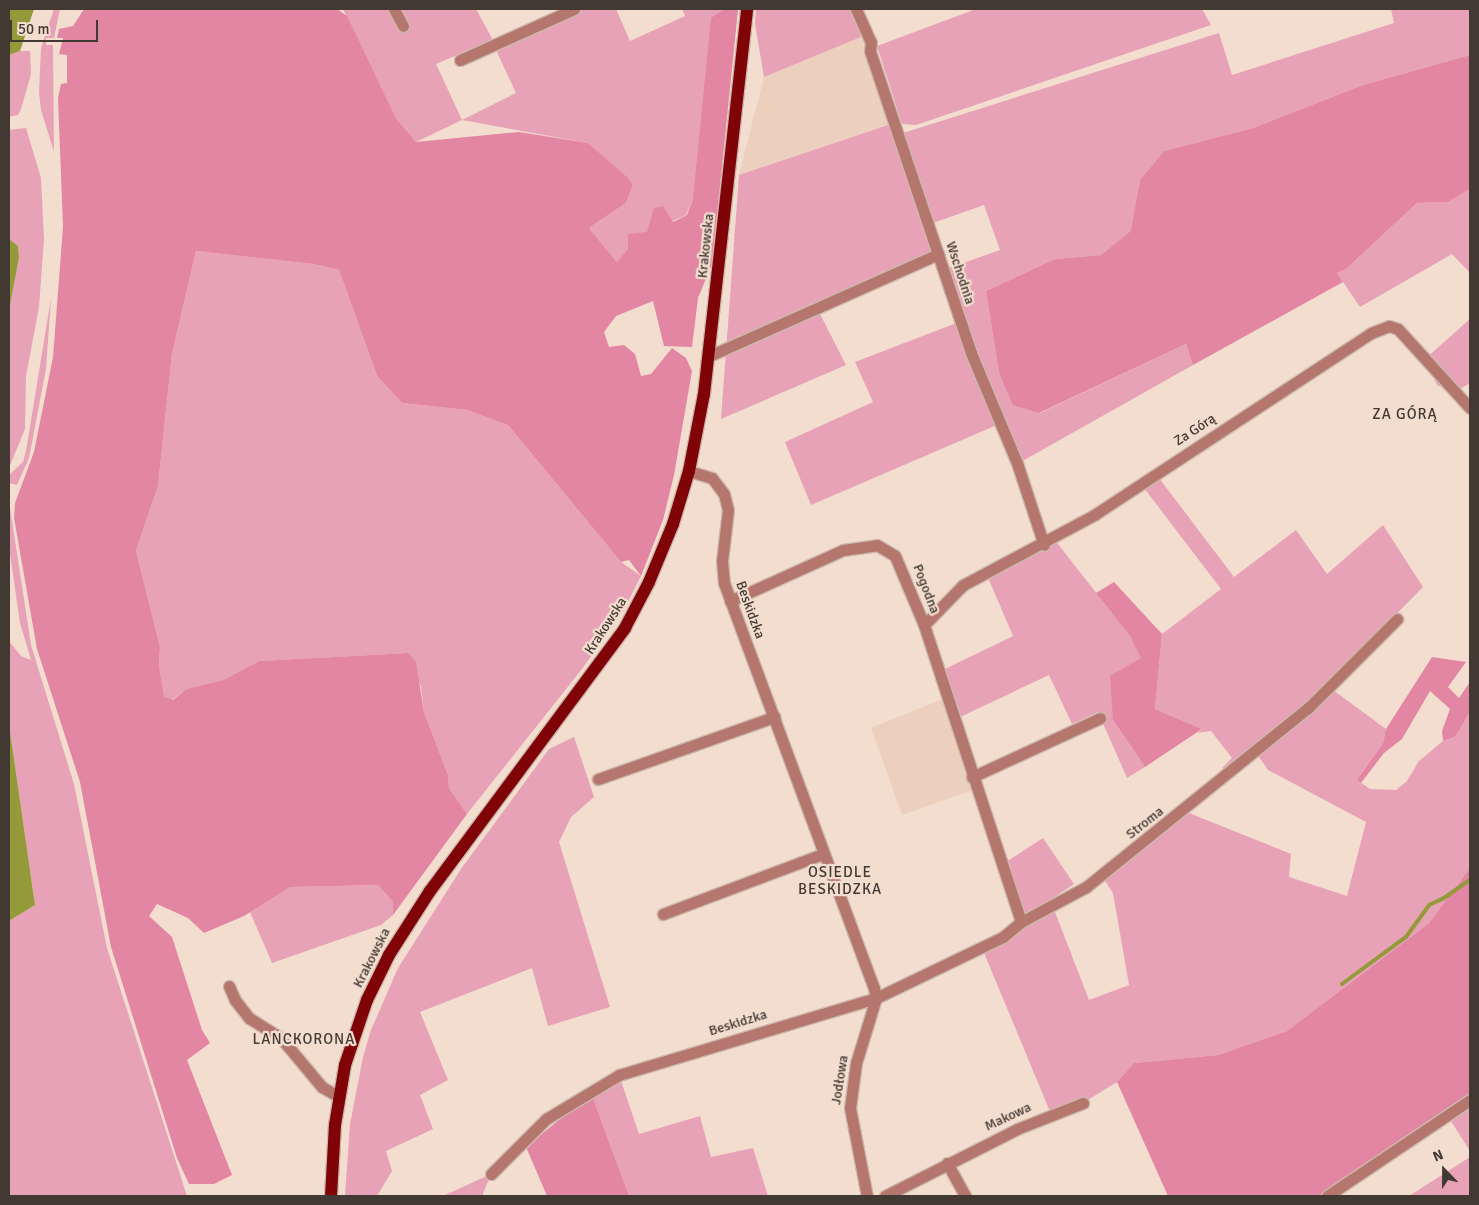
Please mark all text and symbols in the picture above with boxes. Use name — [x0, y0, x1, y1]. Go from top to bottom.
scale bar — [12, 10, 100, 42]
text: 50 m — [18, 20, 49, 38]
street label: Krakowska — [694, 213, 718, 279]
street label: Wschodnia — [942, 239, 978, 307]
district label: ZA GÓRĄ — [1371, 406, 1439, 424]
street label: Za Górą — [1171, 410, 1219, 450]
street label: Pogodna — [909, 562, 943, 616]
street label: Beskidzka — [732, 579, 768, 641]
street label: Krakowska — [581, 594, 631, 658]
street label: Stroma — [1123, 803, 1167, 843]
district label: OSIEDLE BESKIDZKA — [797, 863, 883, 898]
street label: Krakowska — [350, 925, 394, 991]
street label: Beskidzka — [707, 1006, 769, 1040]
district label: LANCKORONA — [251, 1031, 357, 1049]
street label: Jodłowa — [828, 1054, 852, 1106]
street label: Makowa — [982, 1099, 1034, 1135]
north arrow — [1419, 1145, 1469, 1195]
text: N — [1430, 1146, 1446, 1165]

